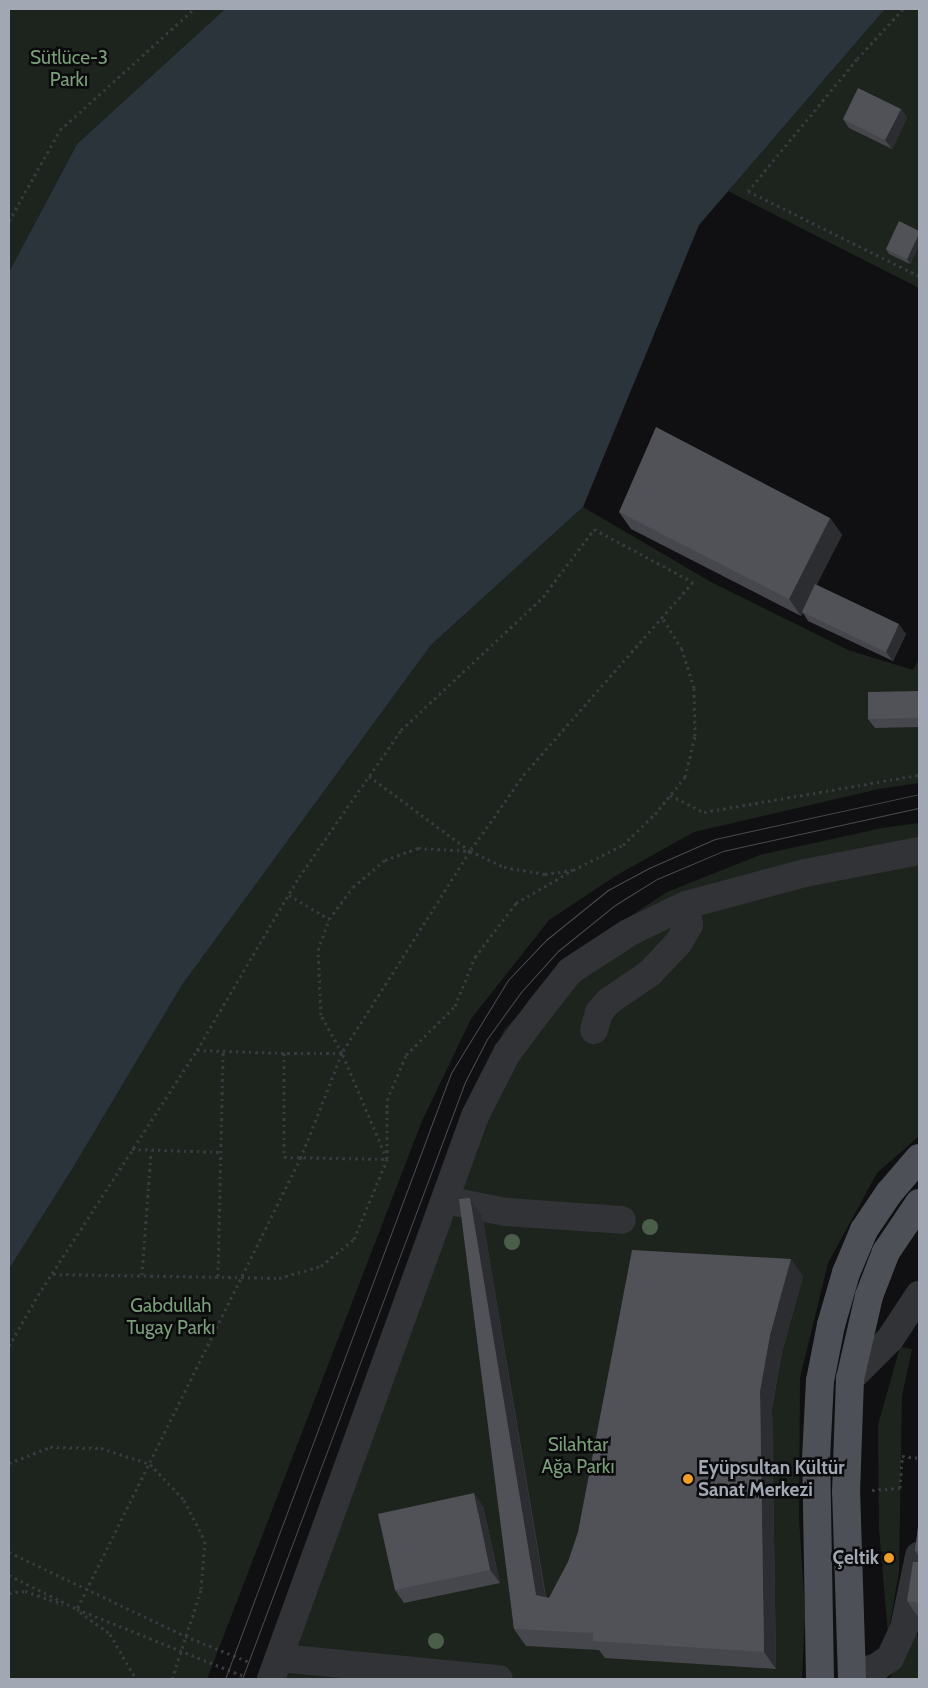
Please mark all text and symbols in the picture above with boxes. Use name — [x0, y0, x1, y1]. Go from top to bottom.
park label: Sütlüce-3 Parkı — [30, 47, 108, 91]
park label: Gabdullah Tugay Parkı — [127, 1295, 215, 1339]
park label: Silahtar Ağa Parkı — [542, 1434, 614, 1478]
place label: Eyüpsultan Kültür Sanat Merkezi — [698, 1457, 845, 1501]
marker: Eyüpsultan Kültür Sanat Merkezi — [682, 1473, 694, 1485]
place label: Çeltik — [833, 1547, 879, 1569]
marker: Çeltik — [883, 1552, 895, 1564]

